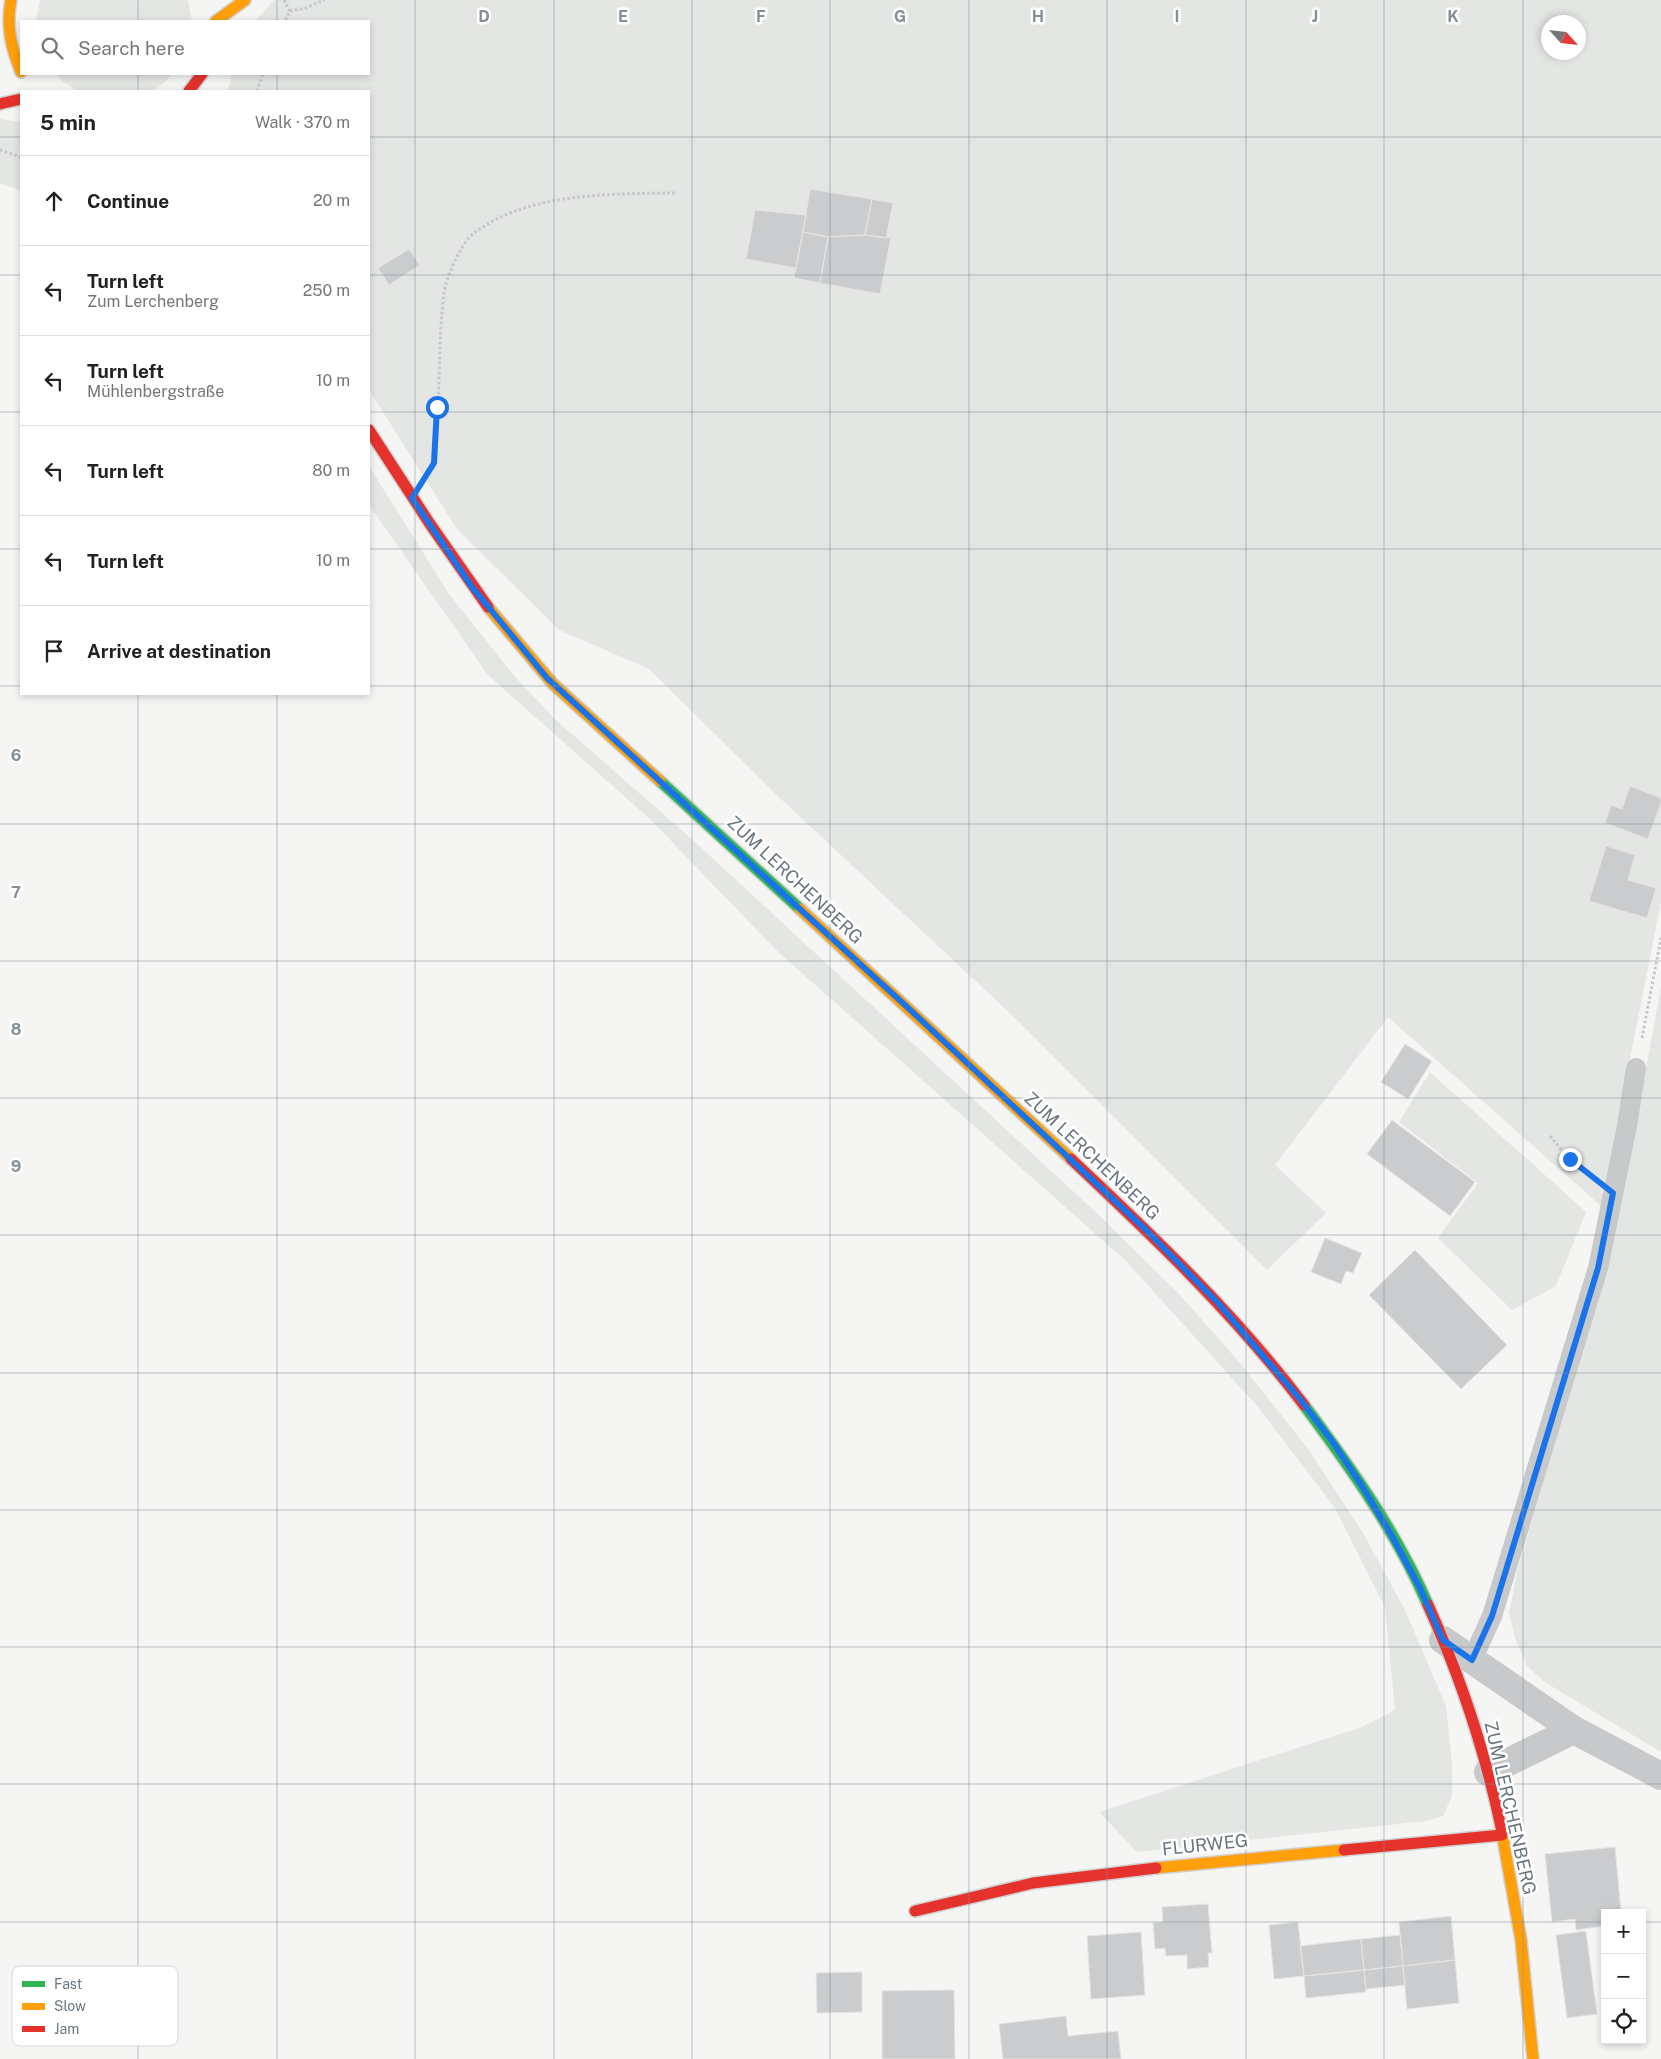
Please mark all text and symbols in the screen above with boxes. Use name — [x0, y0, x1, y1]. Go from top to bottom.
text: D — [478, 7, 490, 26]
text: E — [618, 7, 628, 26]
text: F — [756, 7, 766, 26]
text: G — [894, 7, 906, 26]
text: H — [1032, 7, 1044, 26]
text: I — [1175, 7, 1179, 26]
text: J — [1312, 7, 1318, 26]
text: K — [1447, 7, 1459, 26]
north arrow — [1541, 15, 1586, 60]
search box — [20, 20, 370, 75]
icon: search — [38, 34, 66, 62]
text: Search here — [78, 37, 185, 59]
text: 5 min — [40, 110, 96, 135]
text: Walk · 370 m — [255, 113, 350, 132]
icon: ahead — [40, 187, 68, 215]
text: Continue — [87, 190, 169, 212]
text: 20 m — [313, 191, 350, 210]
text: Turn left — [87, 270, 164, 292]
icon: left — [40, 277, 68, 305]
text: 250 m — [303, 281, 350, 300]
text: Zum Lerchenberg — [87, 292, 219, 311]
text: Turn left — [87, 360, 164, 382]
icon: left — [40, 367, 68, 395]
text: 10 m — [316, 371, 350, 390]
text: Mühlenbergstraße — [87, 382, 224, 401]
route start — [426, 396, 449, 419]
icon: left — [40, 457, 68, 485]
text: Turn left — [87, 460, 164, 482]
text: 80 m — [312, 461, 350, 480]
icon: left — [40, 547, 68, 575]
text: Turn left — [87, 550, 164, 572]
text: 10 m — [316, 551, 350, 570]
icon: arrive — [40, 637, 68, 665]
text: Arrive at destination — [87, 640, 271, 662]
text: 6 — [11, 746, 21, 765]
street label: ZUM LERCHENBERG — [723, 811, 868, 948]
text: 7 — [11, 883, 21, 902]
text: 8 — [11, 1020, 22, 1039]
street label: ZUM LERCHENBERG — [1020, 1087, 1165, 1224]
route end — [1559, 1148, 1582, 1171]
text: 9 — [11, 1157, 21, 1176]
street label: ZUM LERCHENBERG — [1480, 1719, 1541, 1897]
street label: FLURWEG — [1161, 1830, 1249, 1859]
map controls — [1601, 1909, 1646, 2044]
button: + — [1601, 1909, 1646, 1954]
button: − — [1601, 1954, 1646, 1999]
legend — [12, 1966, 178, 2046]
text: Fast — [54, 1976, 82, 1992]
text: Slow — [54, 1998, 86, 2014]
button: locate — [1601, 1999, 1646, 2044]
text: Jam — [54, 2021, 79, 2037]

